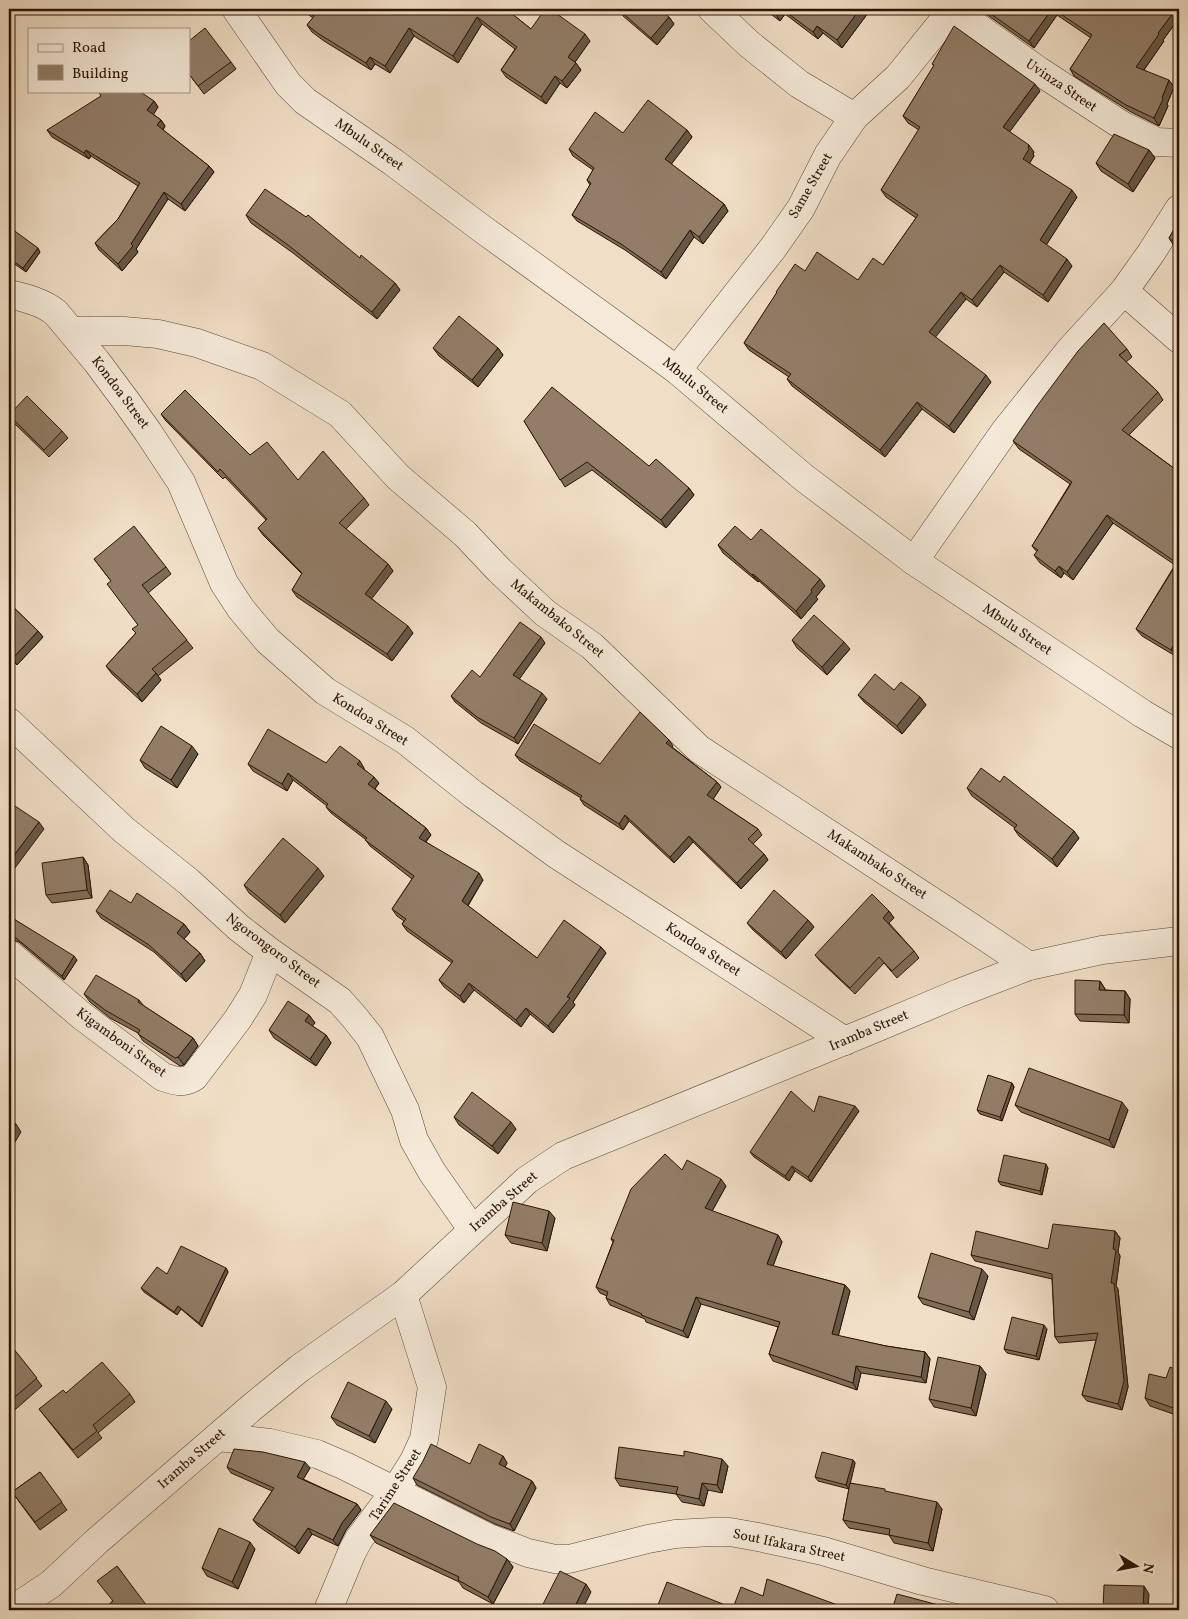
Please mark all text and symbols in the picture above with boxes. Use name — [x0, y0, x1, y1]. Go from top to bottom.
legend — [28, 28, 190, 92]
text: Road — [72, 38, 106, 59]
street label: Uvinza Street — [1021, 55, 1101, 117]
text: Building — [72, 64, 129, 85]
street label: Mbulu Street — [331, 114, 407, 176]
street label: Same Street — [784, 149, 838, 222]
street label: Kondoa Street — [86, 353, 154, 433]
street label: Mbulu Street — [658, 353, 732, 419]
street label: Makambako Street — [506, 575, 608, 663]
street label: Mbulu Street — [978, 600, 1056, 660]
street label: Kondoa Street — [328, 689, 412, 751]
street label: Makambako Street — [823, 825, 931, 905]
street label: Ngorongoro Street — [222, 909, 324, 993]
street label: Kondoa Street — [662, 918, 745, 982]
street label: Kigamboni Street — [72, 1004, 170, 1082]
street label: Iramba Street — [826, 1006, 912, 1056]
street label: Iramba Street — [466, 1167, 542, 1237]
street label: Iramba Street — [154, 1424, 230, 1494]
street label: Tarime Street — [365, 1445, 427, 1525]
street label: Sout Ifakara Street — [731, 1525, 847, 1567]
north arrow — [1110, 1542, 1160, 1592]
text: N — [1137, 1561, 1158, 1575]

